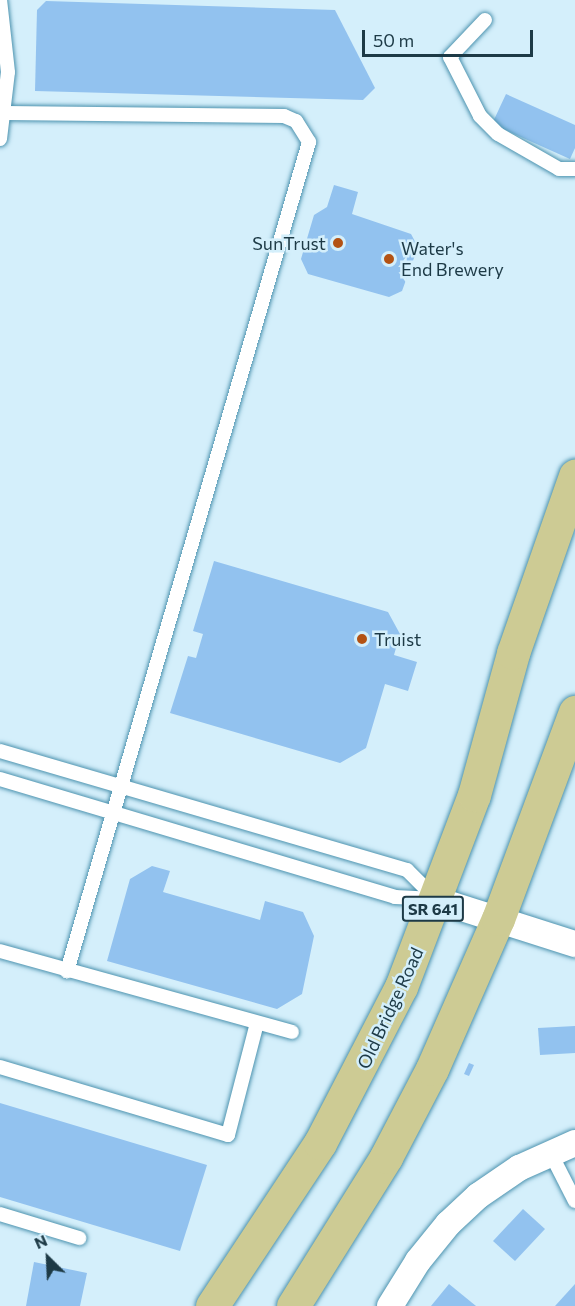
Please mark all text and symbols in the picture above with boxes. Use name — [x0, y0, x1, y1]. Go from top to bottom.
scale bar — [365, 18, 536, 56]
text: 50 m — [373, 29, 414, 51]
place label: SunTrust — [252, 232, 326, 254]
marker: SunTrust — [331, 236, 345, 250]
place label: Water's End Brewery — [401, 238, 504, 280]
marker: Water's End Brewery — [382, 252, 396, 266]
place label: Truist — [374, 628, 421, 650]
marker: Truist — [355, 632, 369, 646]
road number: SR 641 — [402, 896, 464, 922]
street label: Old Bridge Road — [352, 944, 428, 1072]
north arrow — [18, 1228, 78, 1288]
text: N — [31, 1230, 50, 1252]

